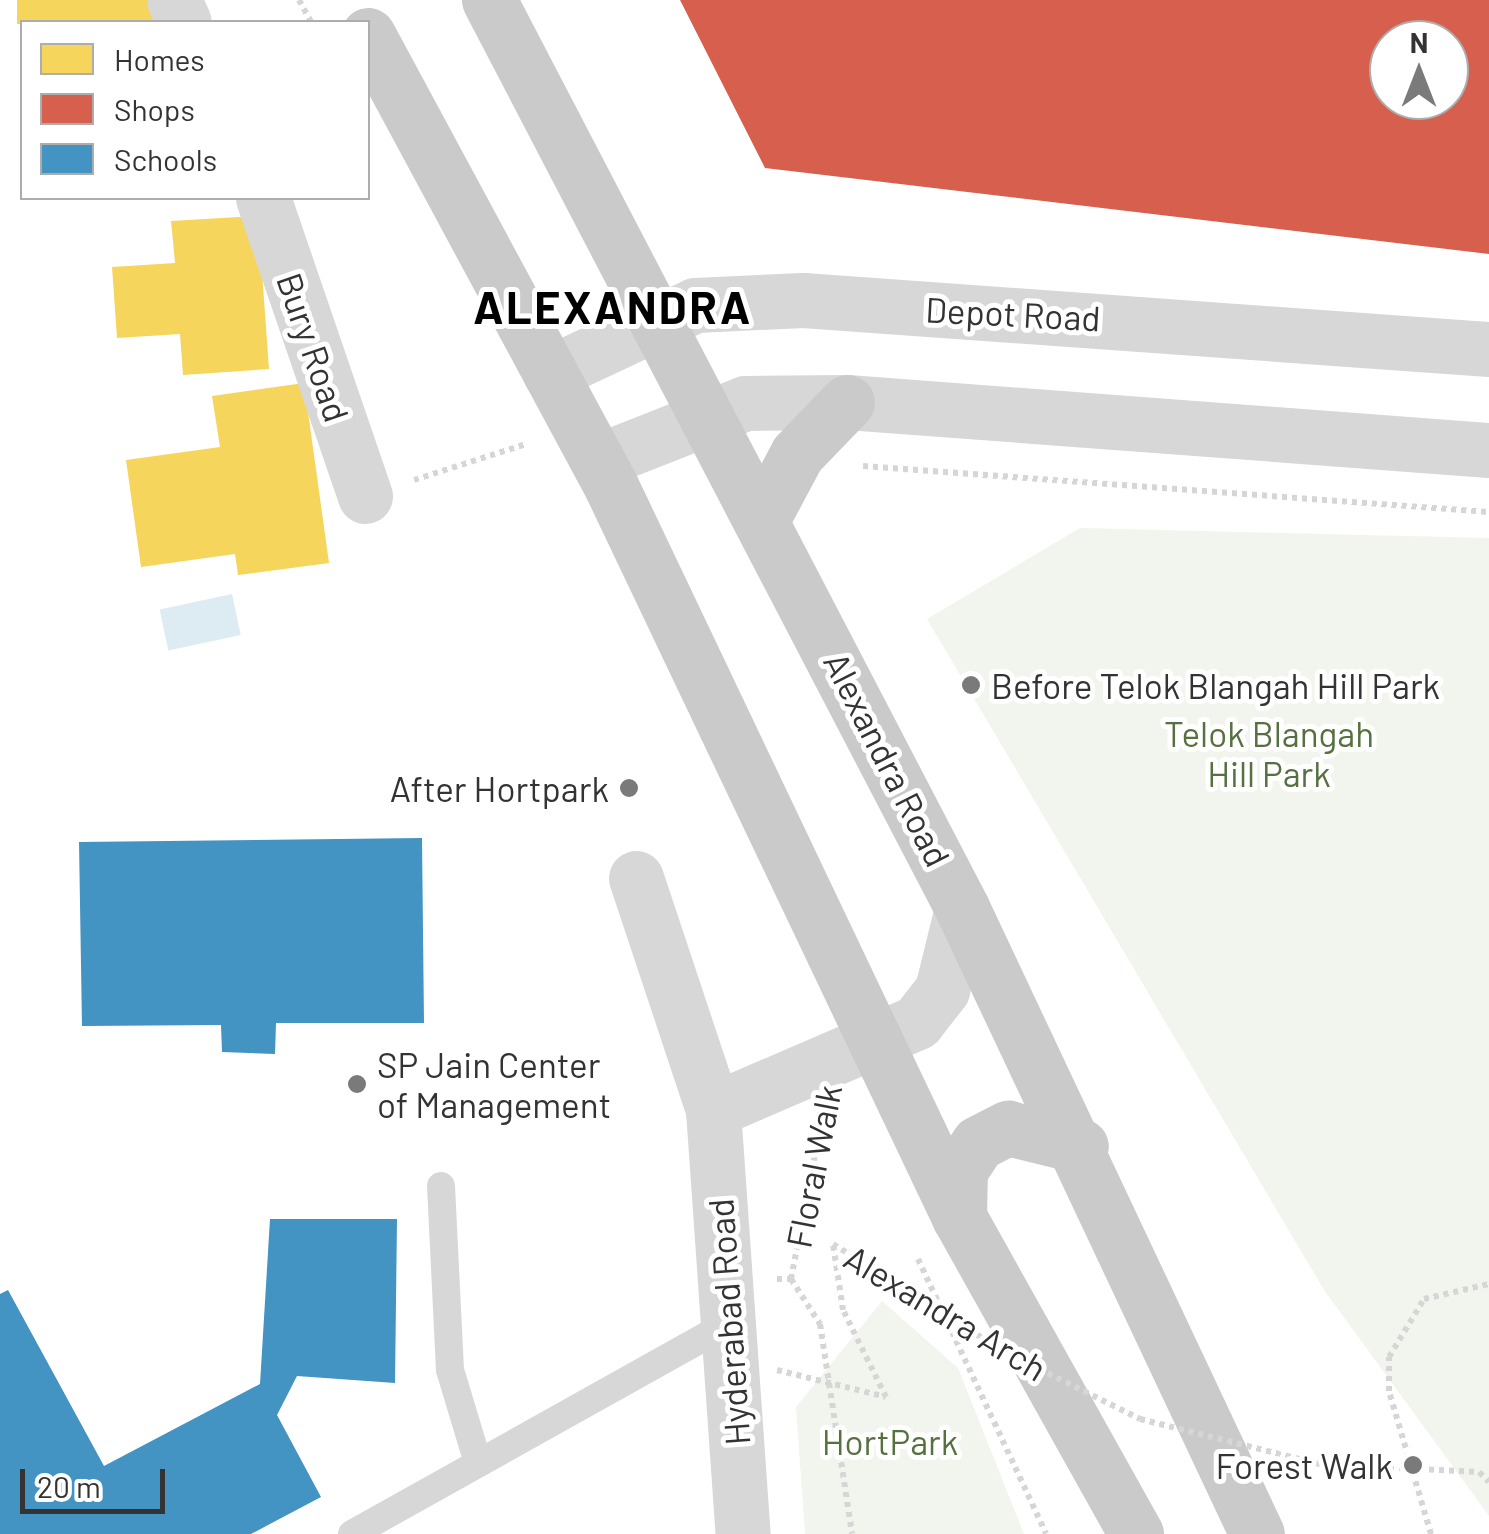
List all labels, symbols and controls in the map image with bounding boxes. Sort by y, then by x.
legend [20,20,370,200]
north arrow [1369,20,1469,120]
text: N [1410,25,1428,59]
text: Homes [114,41,205,77]
text: Shops [114,91,195,127]
text: Schools [114,141,217,177]
street label: Bury Road [269,267,359,427]
district label: ALEXANDRA [473,280,753,334]
street label: Depot Road [924,287,1102,339]
street label: Alexandra Road [816,645,960,873]
place label: Before Telok Blangah Hill Park [991,664,1440,706]
marker: Before Telok Blangah Hill Park [960,674,982,696]
park label: Telok Blangah Hill Park [1164,712,1374,794]
place label: After Hortpark [390,767,609,809]
marker: After Hortpark [618,777,640,799]
place label: SP Jain Center of Management [377,1043,611,1125]
marker: SP Jain Center of Management [346,1073,368,1095]
street label: Floral Walk [777,1081,849,1251]
street label: Hyderabad Road [698,1197,758,1447]
street label: Alexandra Arch [837,1235,1055,1389]
park label: HortPark [822,1420,958,1462]
place label: Forest Walk [1215,1444,1393,1486]
scale bar [25,1449,170,1511]
marker: Forest Walk [1402,1454,1424,1476]
text: 20 m [37,1468,101,1504]

